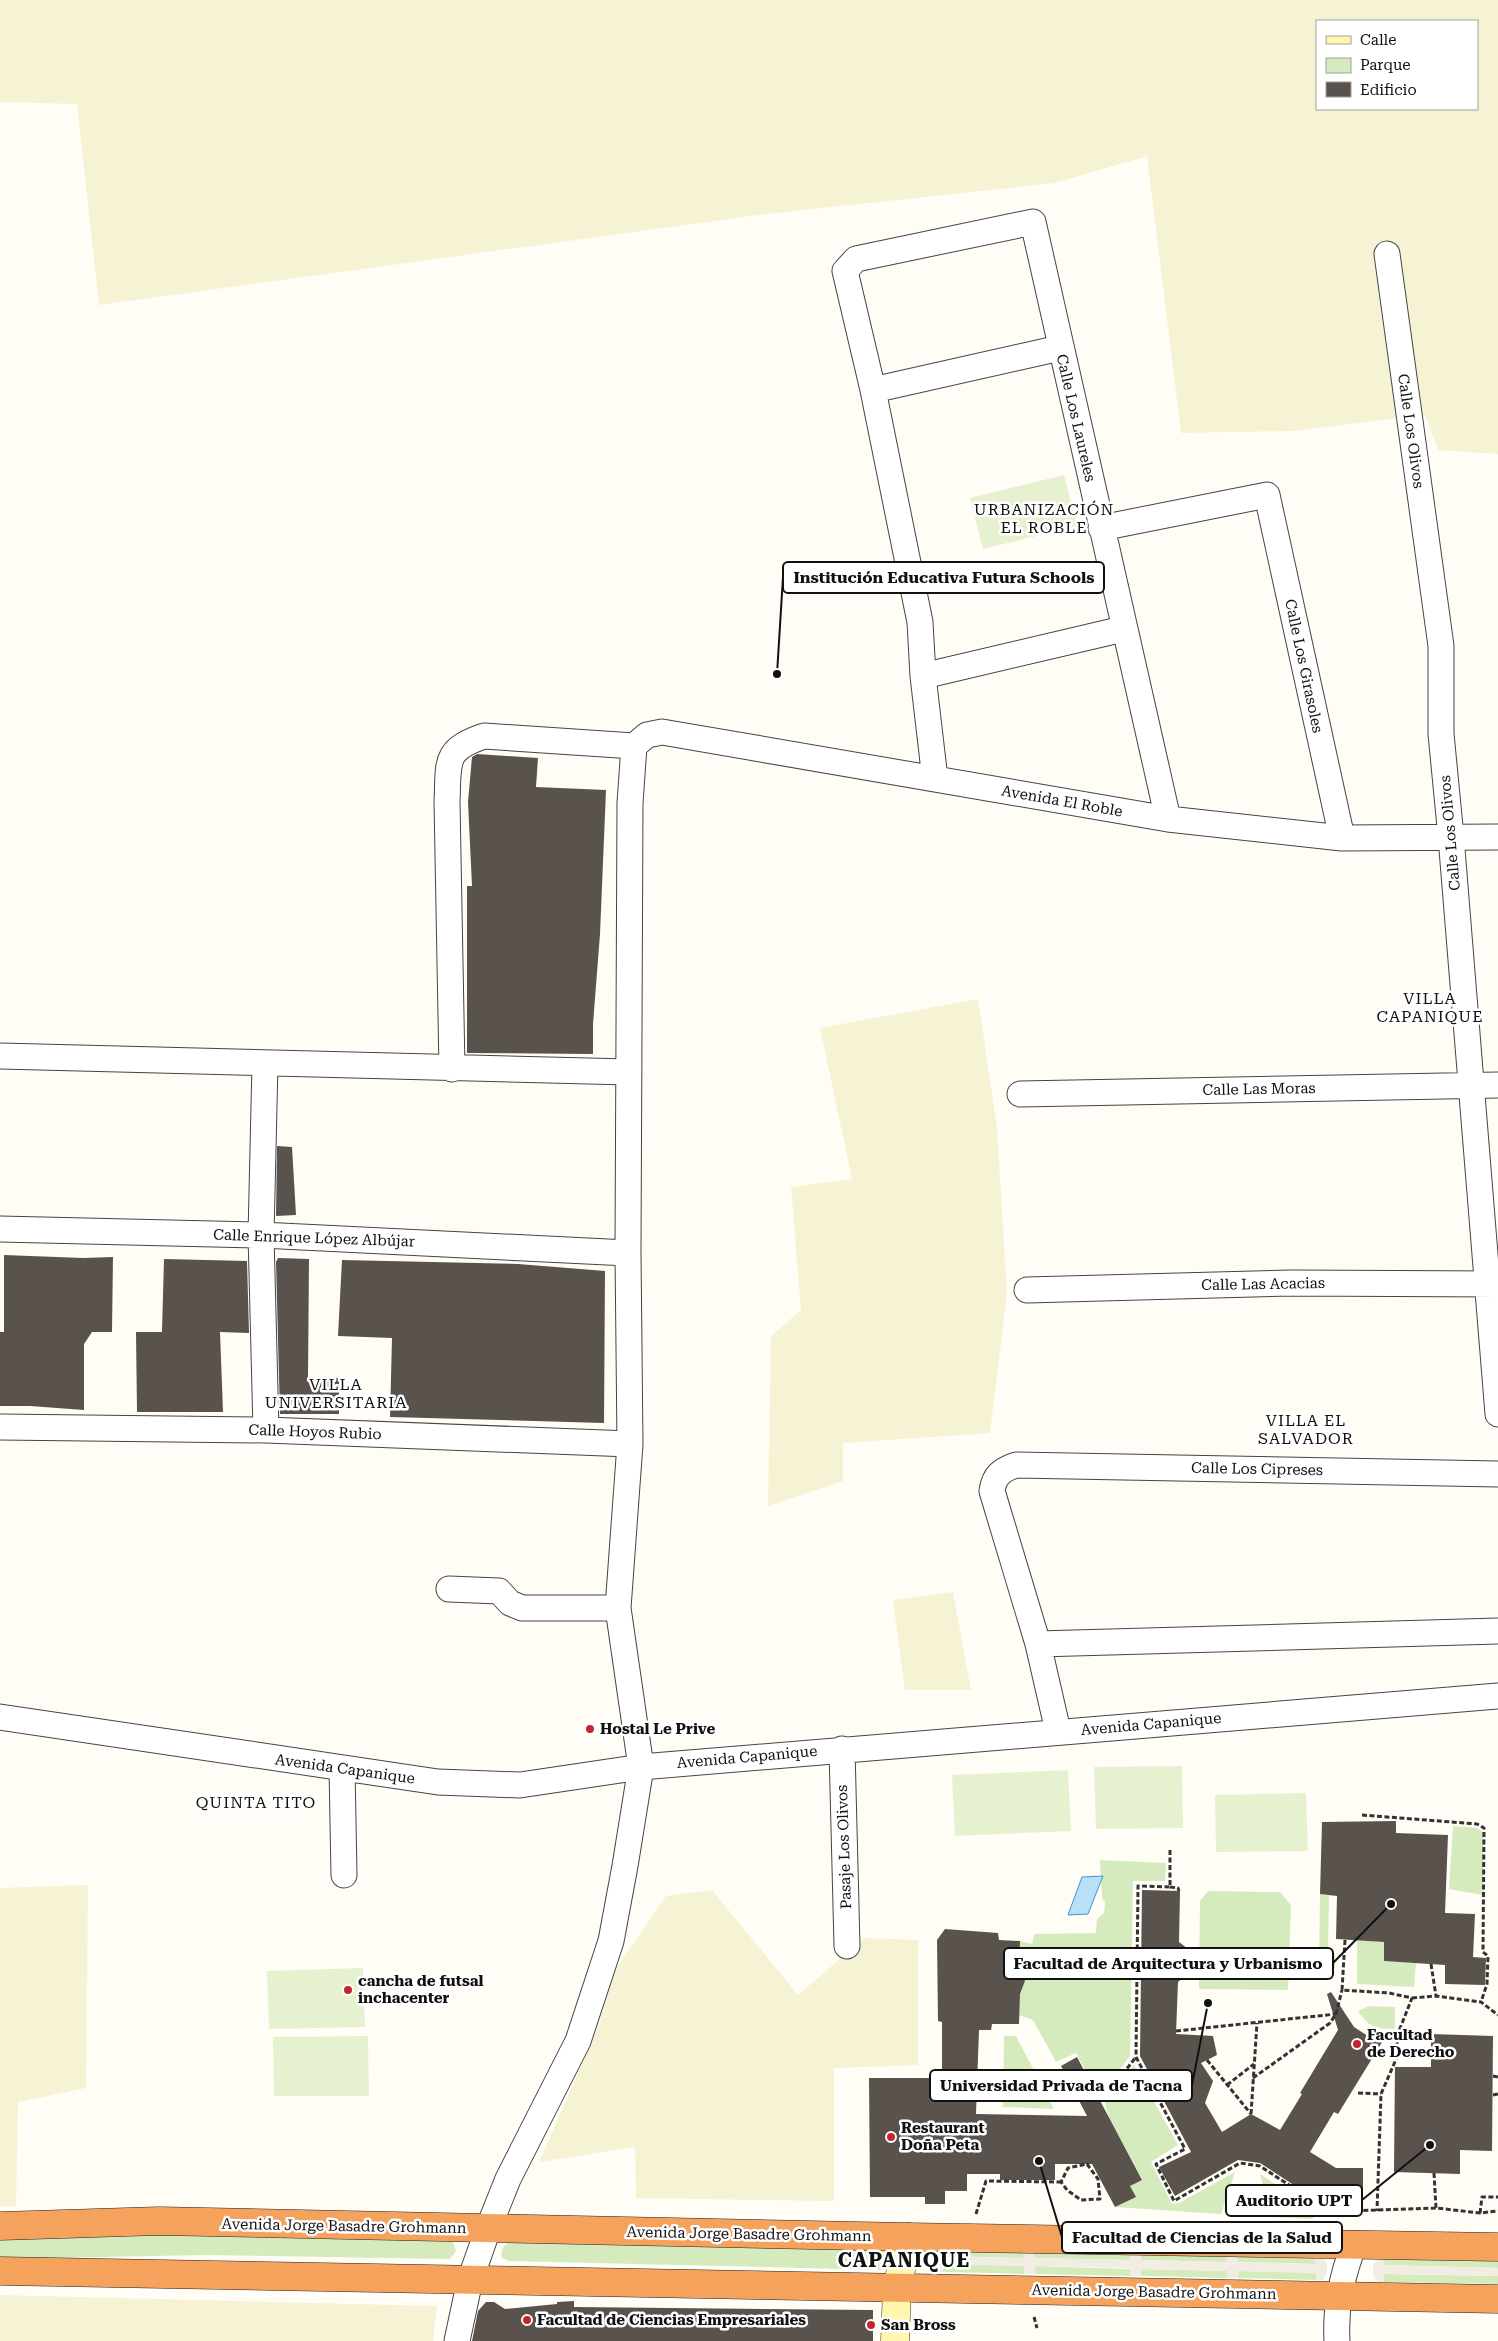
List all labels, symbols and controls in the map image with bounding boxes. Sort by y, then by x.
legend [1316,20,1478,110]
text: Calle [1360,31,1396,49]
text: Parque [1360,56,1411,74]
text: Edificio [1360,81,1417,99]
street label: Calle Los Laureles [1053,352,1099,484]
street label: Calle Los Olivos [1394,372,1428,490]
district label: URBANIZACIÓN EL ROBLE [974,500,1114,537]
callout: Institución Educativa Futura Schools [783,562,1104,593]
text: Institución Educativa Futura Schools [793,568,1095,587]
street label: Calle Los Girasoles [1281,597,1327,735]
street label: Calle Los Olivos [1436,775,1464,891]
street label: Avenida El Roble [1000,781,1124,821]
district label: VILLA CAPANIQUE [1376,989,1484,1026]
street label: Calle Las Moras [1202,1079,1316,1099]
street label: Calle Enrique López Albújar [213,1225,415,1251]
street label: Calle Las Acacias [1201,1274,1325,1294]
district label: VILLA UNIVERSITARIA [265,1375,407,1412]
district label: VILLA EL SALVADOR [1258,1411,1354,1448]
street label: Calle Hoyos Rubio [248,1421,382,1443]
street label: Calle Los Cipreses [1191,1459,1323,1479]
street label: Avenida Capanique [1080,1709,1222,1739]
place label: Hostal Le Prive [600,1720,715,1738]
marker: Hostal Le Prive [584,1723,596,1735]
street label: Avenida Capanique [676,1742,818,1772]
street label: Avenida Capanique [274,1750,416,1788]
street label: Pasaje Los Olivos [833,1784,855,1910]
district label: QUINTA TITO [196,1793,316,1812]
callout: Facultad de Arquitectura y Urbanismo [1004,1948,1333,1979]
text: Facultad de Arquitectura y Urbanismo [1013,1954,1323,1973]
place label: cancha de futsal inchacenter [358,1972,483,2007]
marker: cancha de futsal inchacenter [342,1984,354,1996]
place label: Facultad de Derecho [1367,2026,1455,2061]
marker: Facultad de Derecho [1351,2038,1363,2050]
callout: Universidad Privada de Tacna [930,2070,1192,2101]
text: Universidad Privada de Tacna [940,2076,1183,2095]
place label: Restaurant Doña Peta [901,2119,985,2154]
marker: Restaurant Doña Peta [885,2131,897,2143]
callout: Auditorio UPT [1226,2185,1362,2216]
text: Auditorio UPT [1236,2191,1353,2210]
street label: Avenida Jorge Basadre Grohmann [221,2215,467,2237]
callout: Facultad de Ciencias de la Salud [1062,2222,1342,2253]
street label: Avenida Jorge Basadre Grohmann [626,2223,872,2245]
text: Facultad de Ciencias de la Salud [1072,2228,1332,2247]
district label: CAPANIQUE [838,2248,970,2272]
street label: Avenida Jorge Basadre Grohmann [1031,2281,1277,2303]
place label: Facultad de Ciencias Empresariales [537,2311,806,2329]
marker: Facultad de Ciencias Empresariales [521,2314,533,2326]
place label: San Bross [881,2316,956,2334]
marker: San Bross [865,2319,877,2331]

